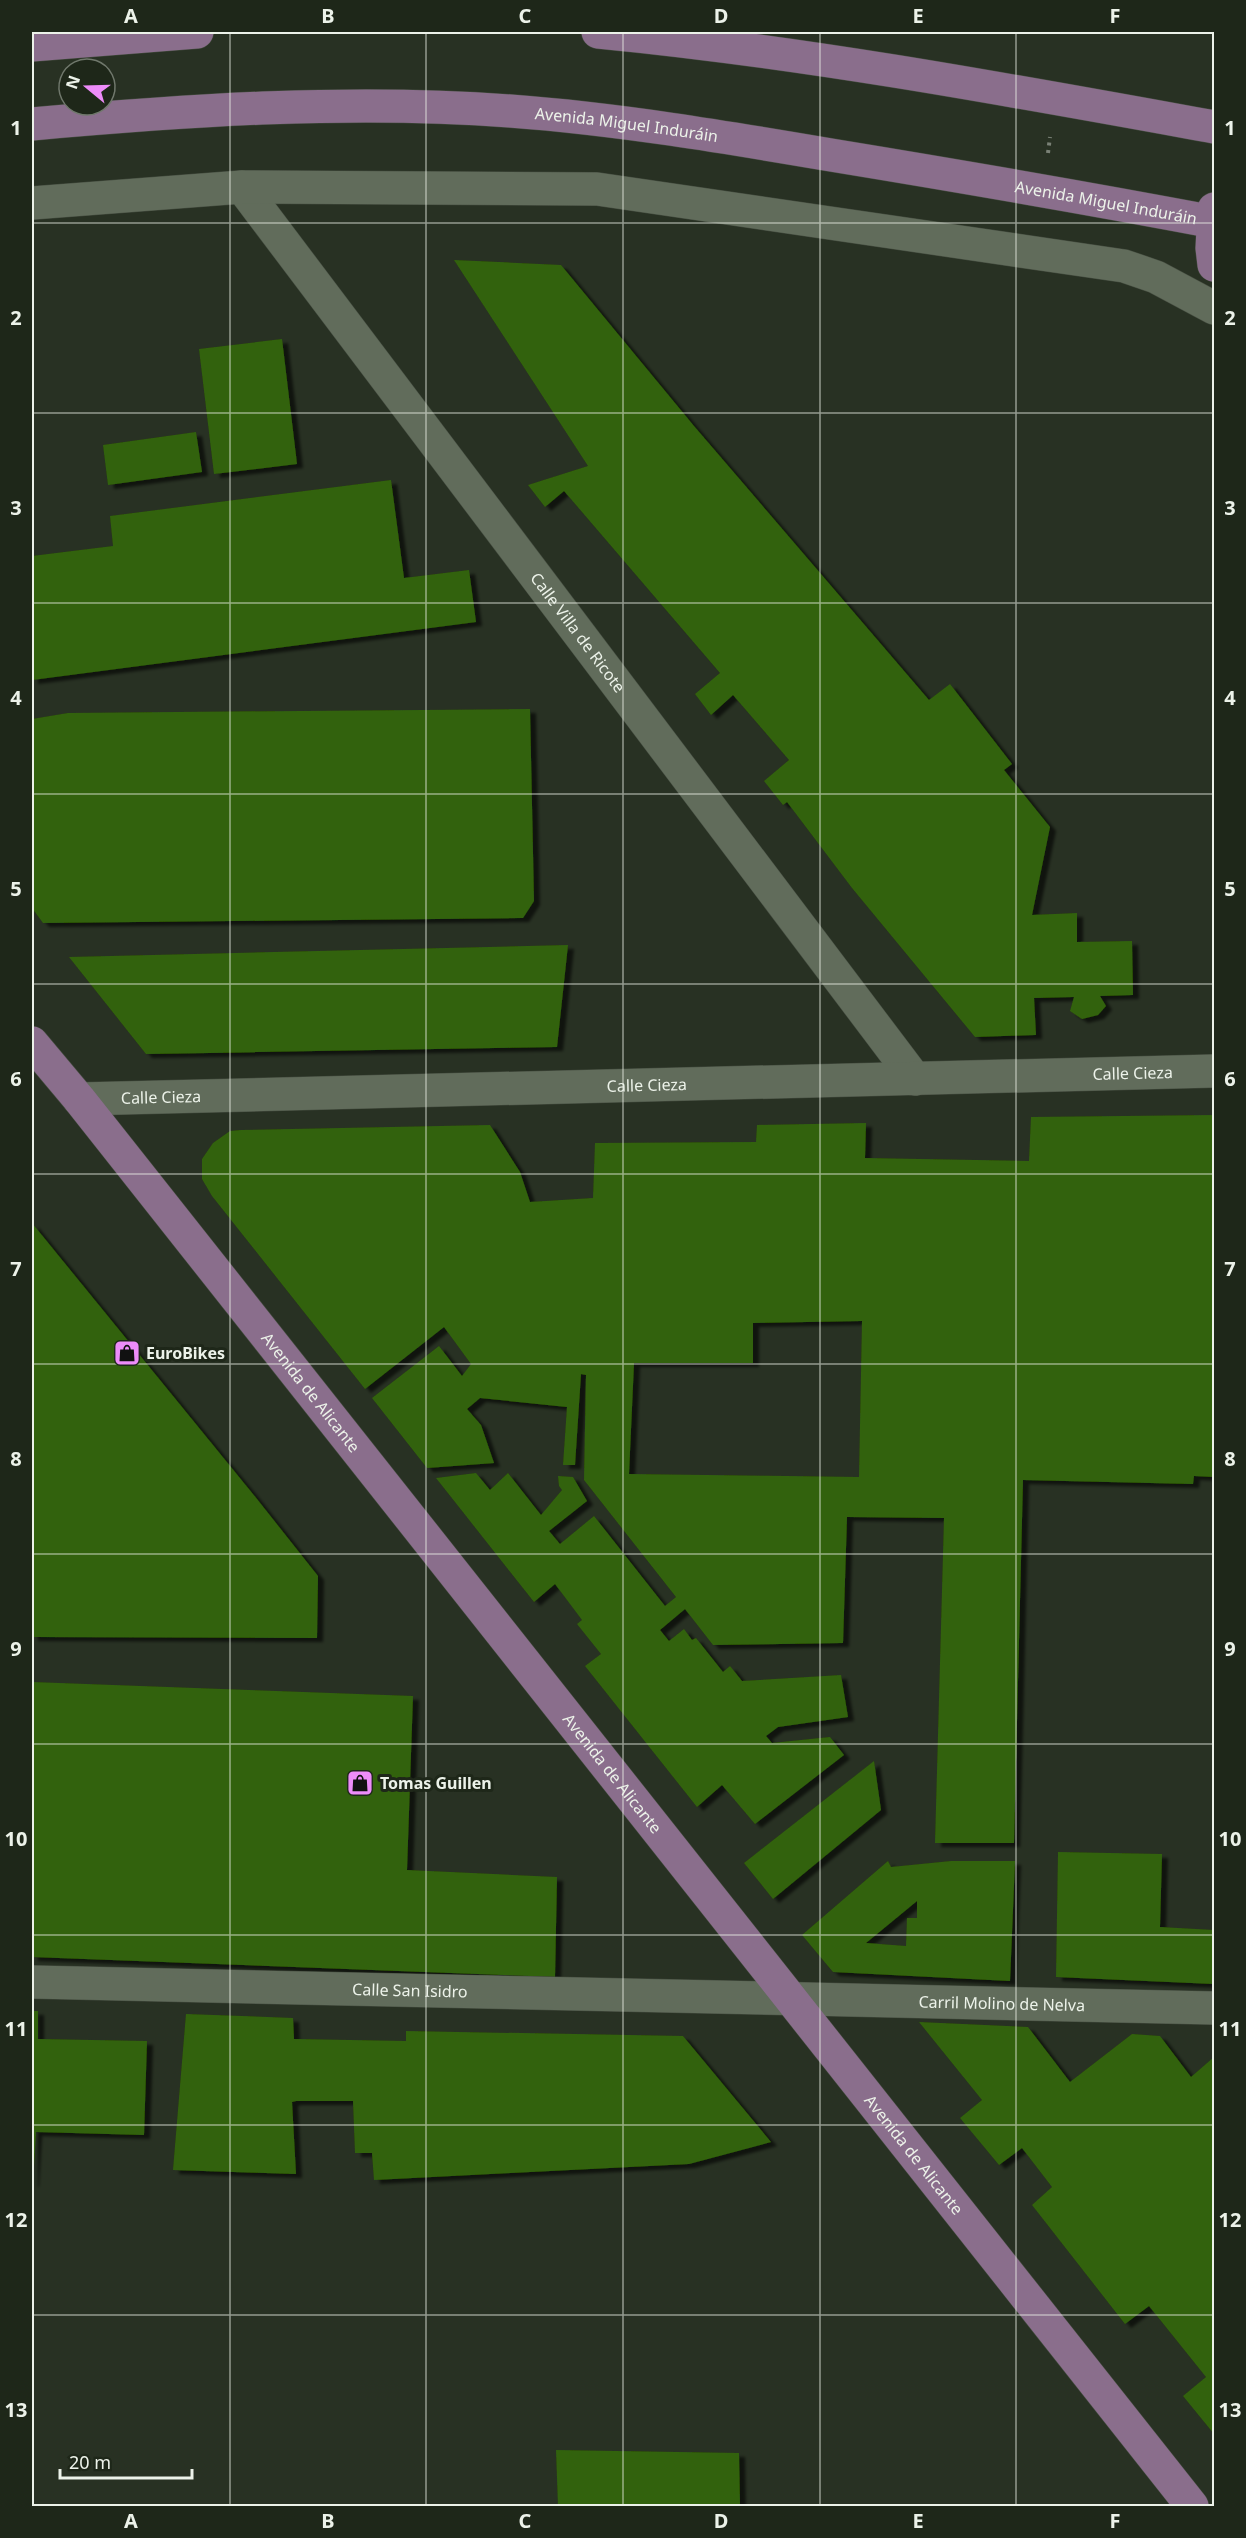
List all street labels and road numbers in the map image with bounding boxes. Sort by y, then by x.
street label: Avenida Miguel Induráin [534,102,720,147]
street label: Avenida Miguel Induráin [1013,175,1199,230]
street label: Calle Villa de Ricote [526,568,631,697]
street label: Calle Cieza [1092,1061,1173,1085]
street label: Calle Cieza [606,1073,687,1097]
street label: Calle Cieza [121,1085,201,1109]
street label: Avenida de Alicante [257,1328,365,1457]
street label: Avenida de Alicante [558,1709,667,1838]
street label: Calle San Isidro [352,1978,468,2003]
street label: Carril Molino de Nelva [918,1991,1085,2016]
street label: Avenida de Alicante [860,2090,968,2219]

